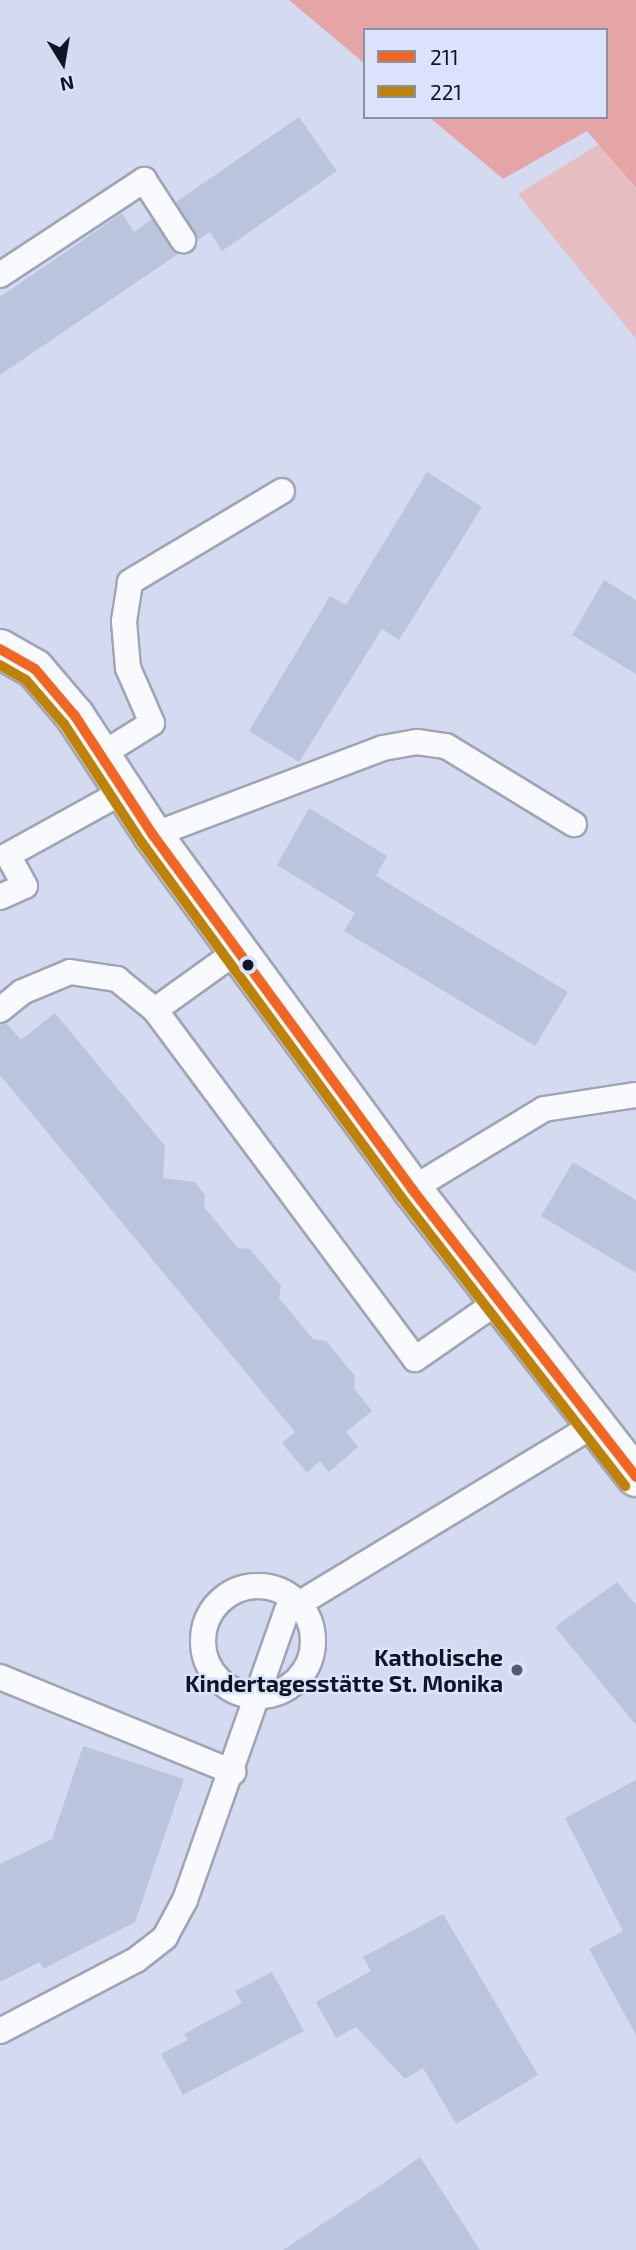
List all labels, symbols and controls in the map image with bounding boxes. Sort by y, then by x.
north arrow [28,28,98,98]
legend [363,28,608,119]
text: 211 [430,44,459,69]
text: N [58,72,76,97]
text: 221 [430,79,462,104]
unlabelled marker [241,958,255,972]
place label: Katholische Kindertagesstätte St. Monika [185,1643,503,1697]
marker: Katholische Kindertagesstätte St. Monika [509,1662,525,1678]

